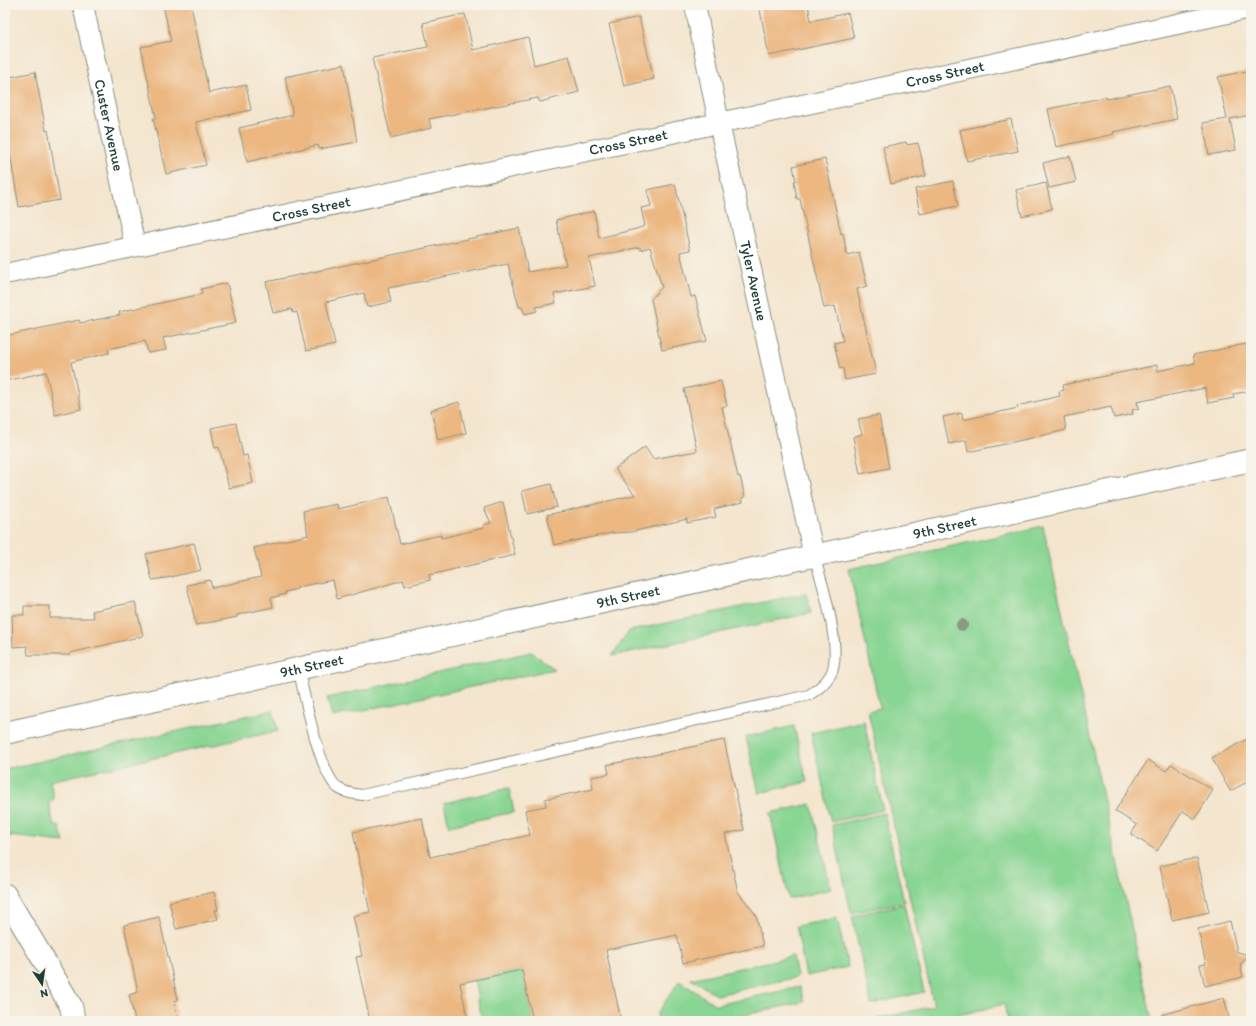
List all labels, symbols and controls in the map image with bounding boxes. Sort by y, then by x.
street label: Cross Street [904,57,986,91]
street label: Custer Avenue [90,78,128,173]
street label: Cross Street [587,125,669,159]
street label: Cross Street [270,192,352,226]
street label: Tyler Avenue [736,239,771,323]
street label: 9th Street [911,511,979,543]
street label: 9th Street [595,581,662,612]
street label: 9th Street [278,650,346,681]
north arrow [22,964,62,1004]
text: N [39,986,49,1000]

